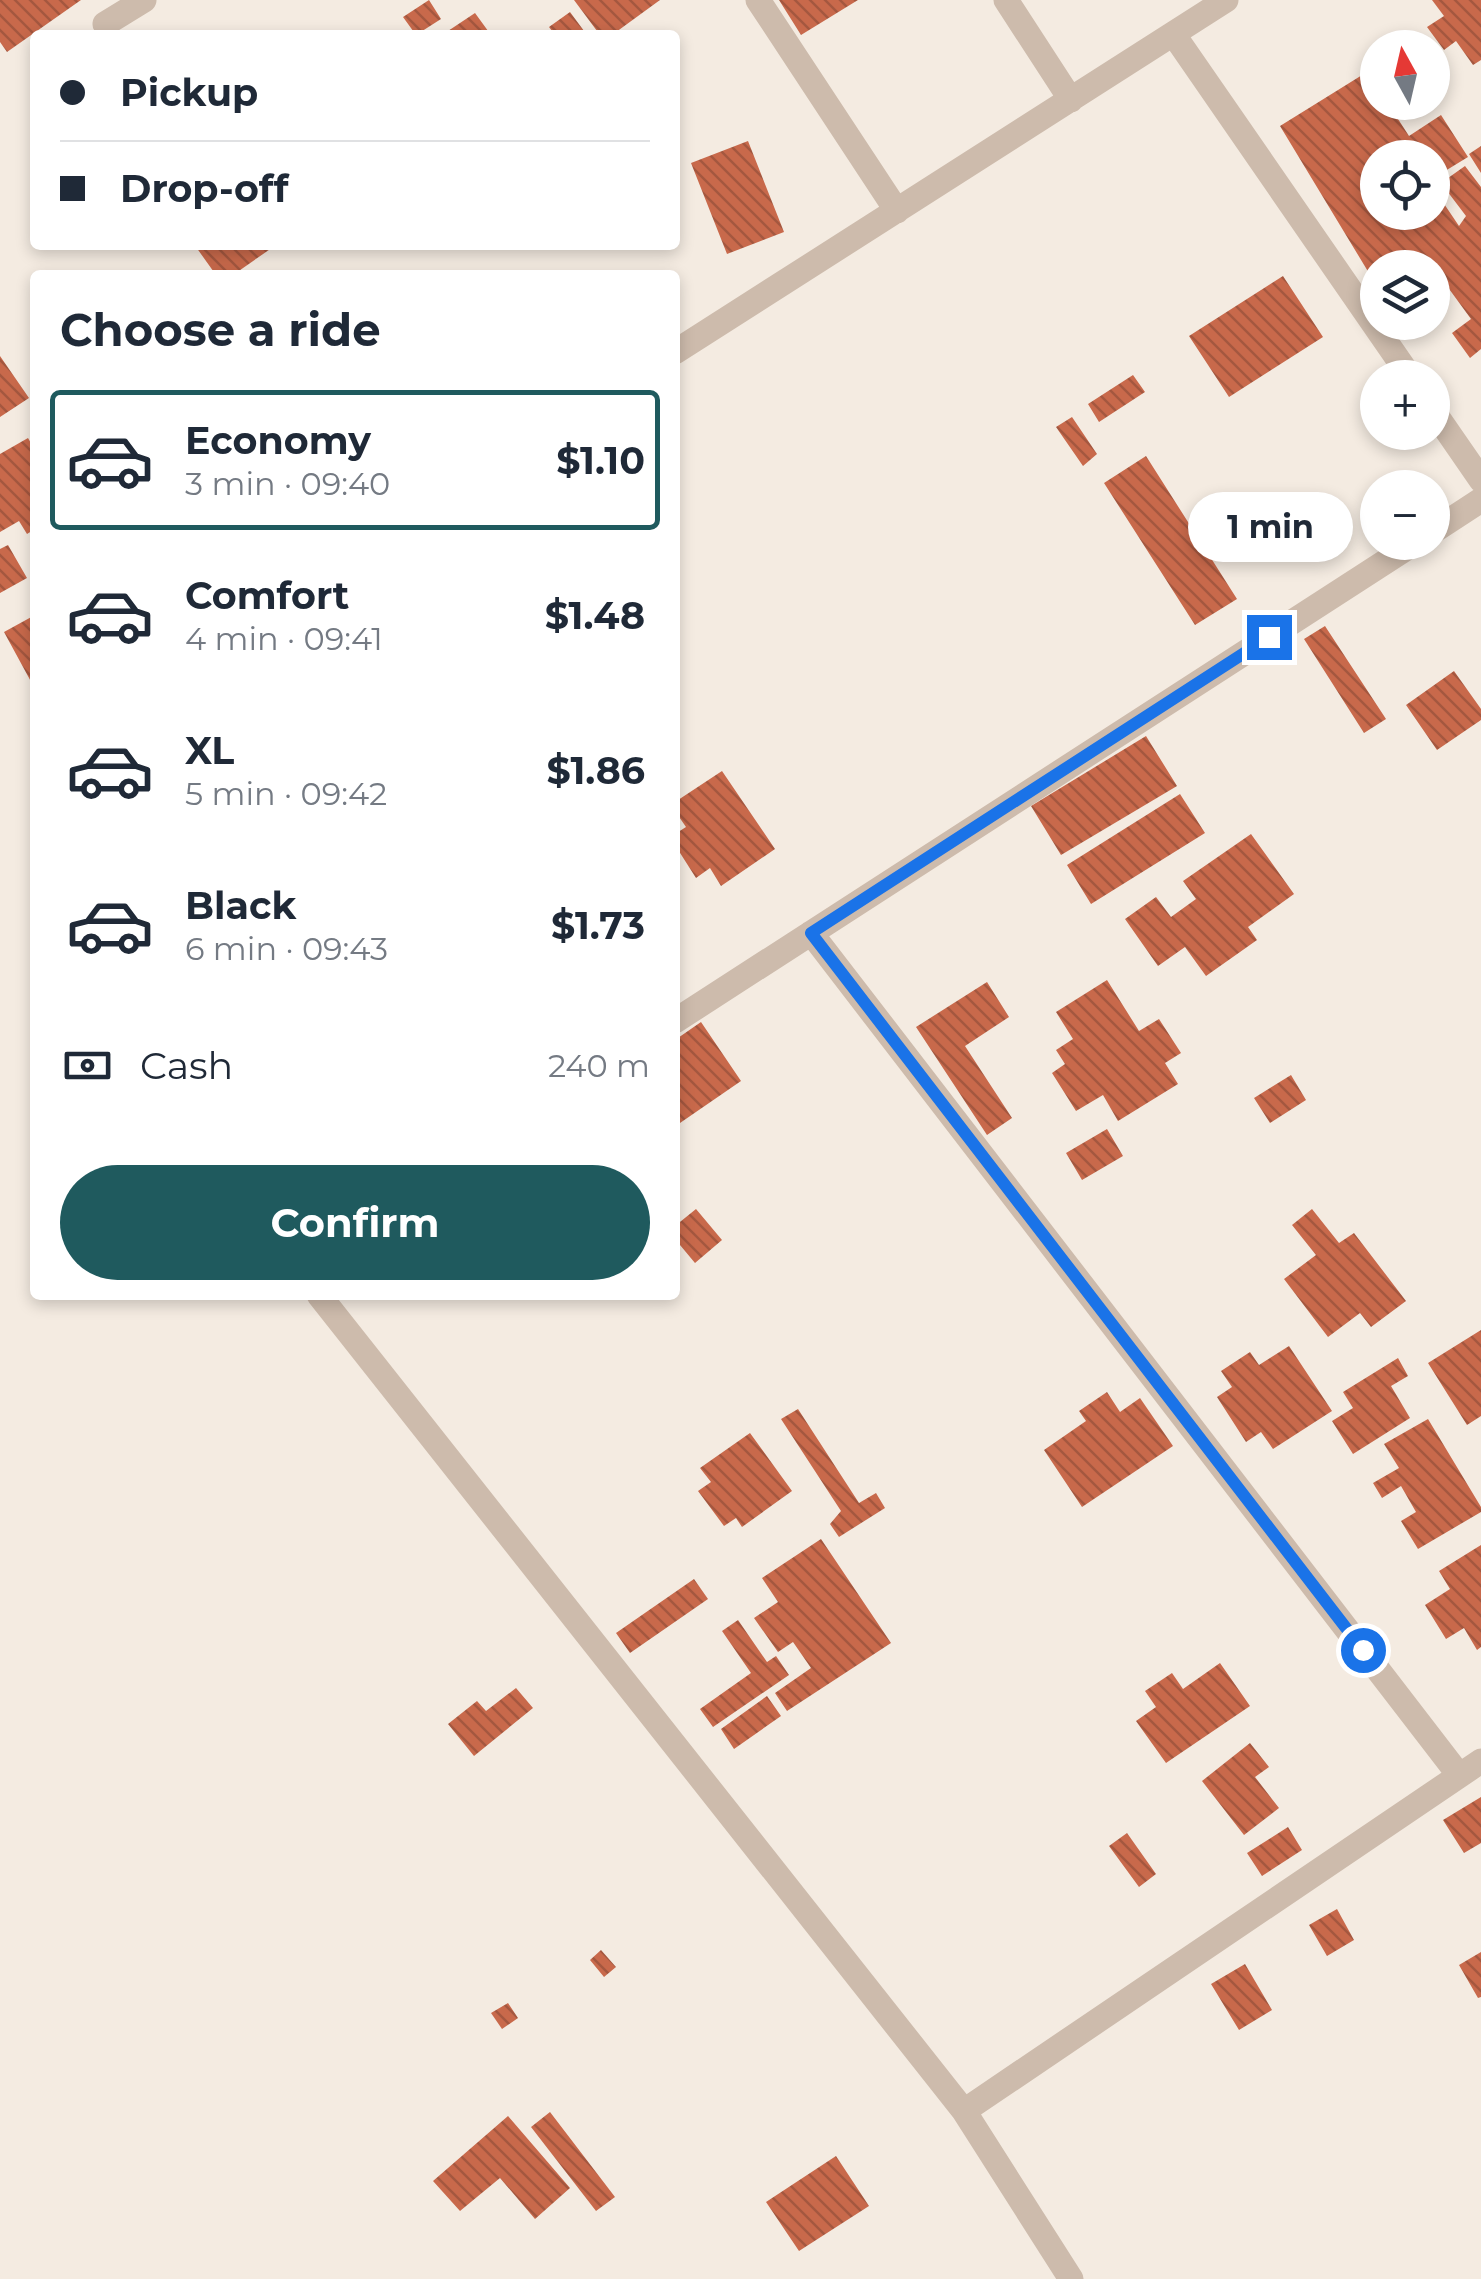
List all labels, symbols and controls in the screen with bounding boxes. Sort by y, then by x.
north arrow [1360,30,1450,120]
map controls [1360,30,1450,560]
text: Pickup [120,69,258,116]
button: locate [1360,140,1450,230]
text: Drop-off [120,165,289,212]
button: layers [1360,250,1450,340]
text: Choose a ride [60,302,381,357]
button: + [1360,360,1450,450]
icon: car [65,415,155,505]
text: Economy [185,417,371,464]
text: $1.10 [556,437,645,484]
text: 3 min · 09:40 [185,464,390,503]
button: − [1360,470,1450,560]
callout: 1 min [1186,492,1352,562]
text: 1 min [1227,507,1314,546]
icon: car [65,570,155,660]
text: Comfort [185,572,349,619]
text: $1.48 [545,592,645,639]
route end [1247,615,1292,660]
text: 4 min · 09:41 [185,619,383,658]
icon: car [65,725,155,815]
text: XL [185,727,234,774]
text: $1.86 [547,747,645,794]
text: 5 min · 09:42 [185,774,387,813]
icon: car [65,880,155,970]
text: Black [185,882,296,929]
text: $1.73 [551,902,645,949]
text: 6 min · 09:43 [185,929,388,968]
icon: cash [60,1038,115,1093]
text: Cash [140,1042,233,1089]
text: 240 m [548,1046,650,1085]
button: Confirm [60,1165,650,1280]
route start [1341,1628,1386,1673]

